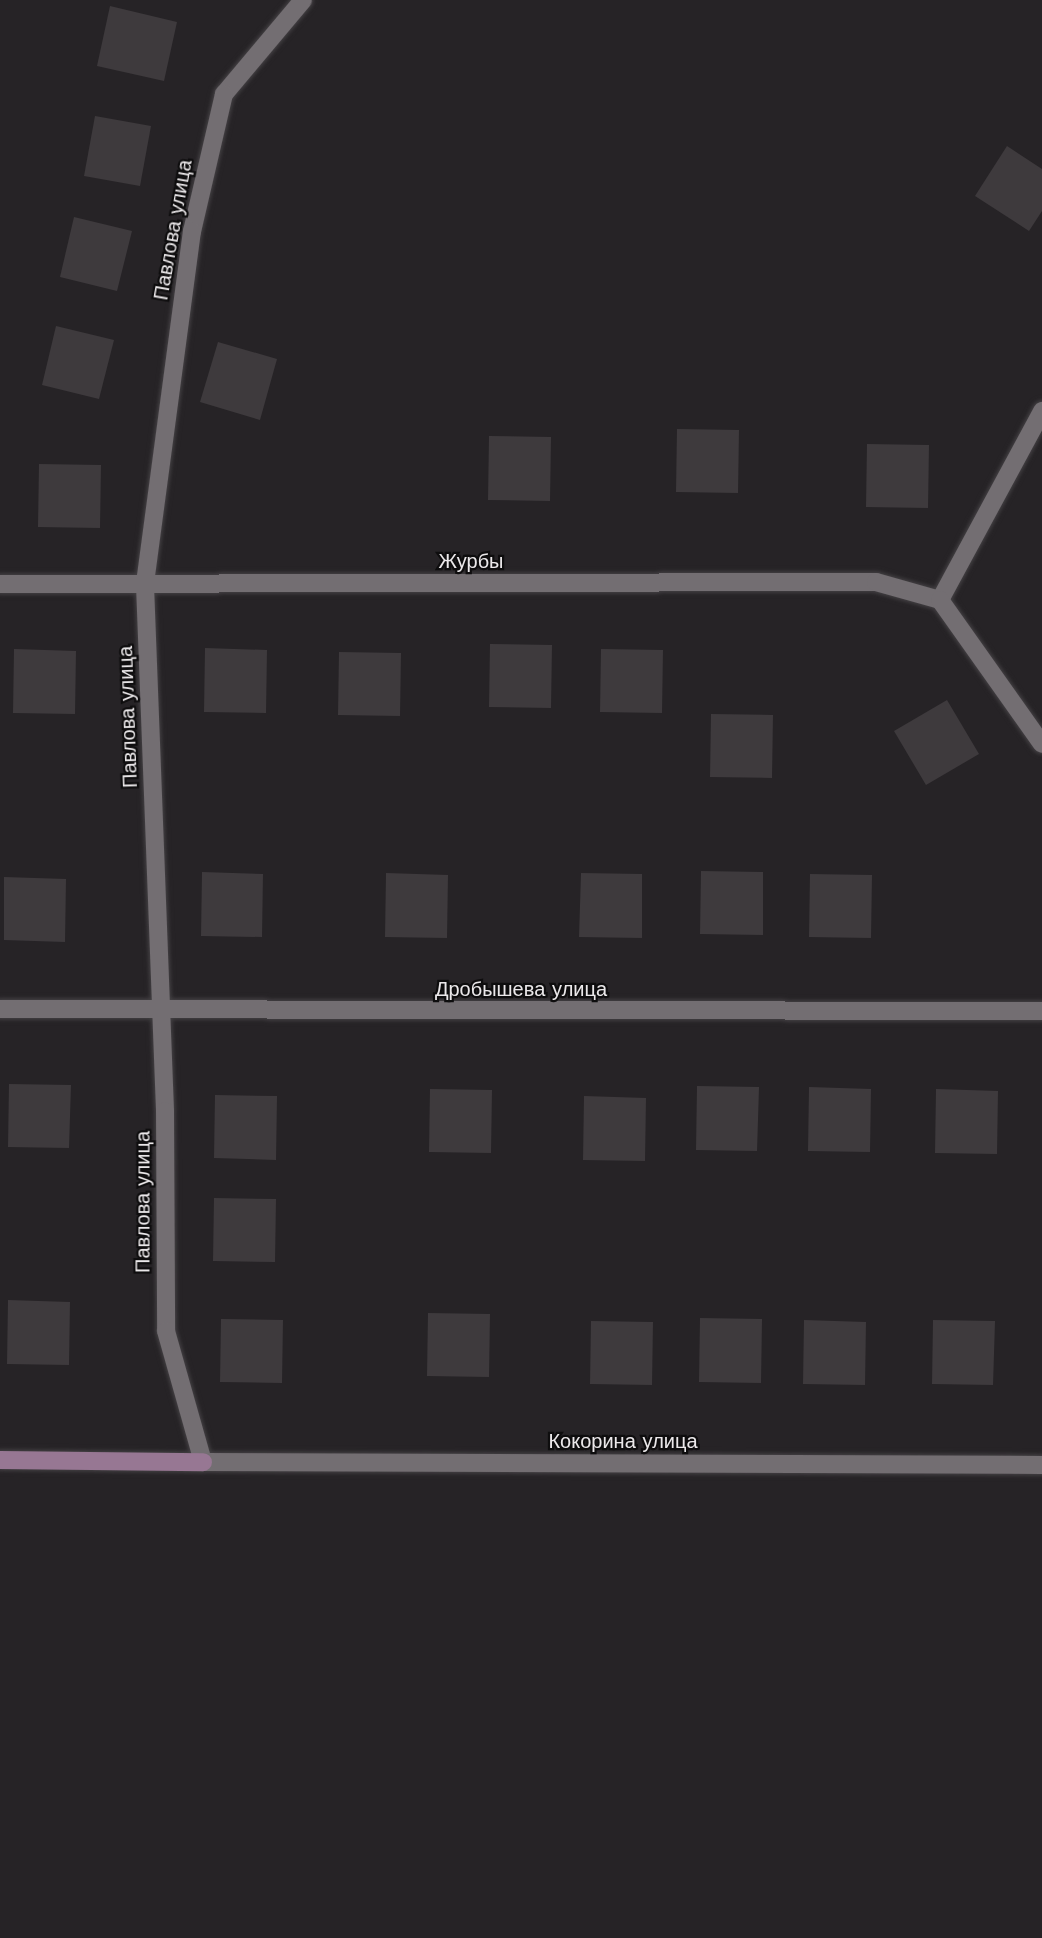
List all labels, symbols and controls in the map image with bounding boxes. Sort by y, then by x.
street label: Павлова улица [149,158,197,302]
street label: Журбы [439,549,503,573]
street label: Павлова улица [114,646,142,788]
street label: Дробышева улица [435,977,607,1001]
street label: Павлова улица [131,1131,155,1273]
street label: Кокорина улица [548,1429,698,1453]

